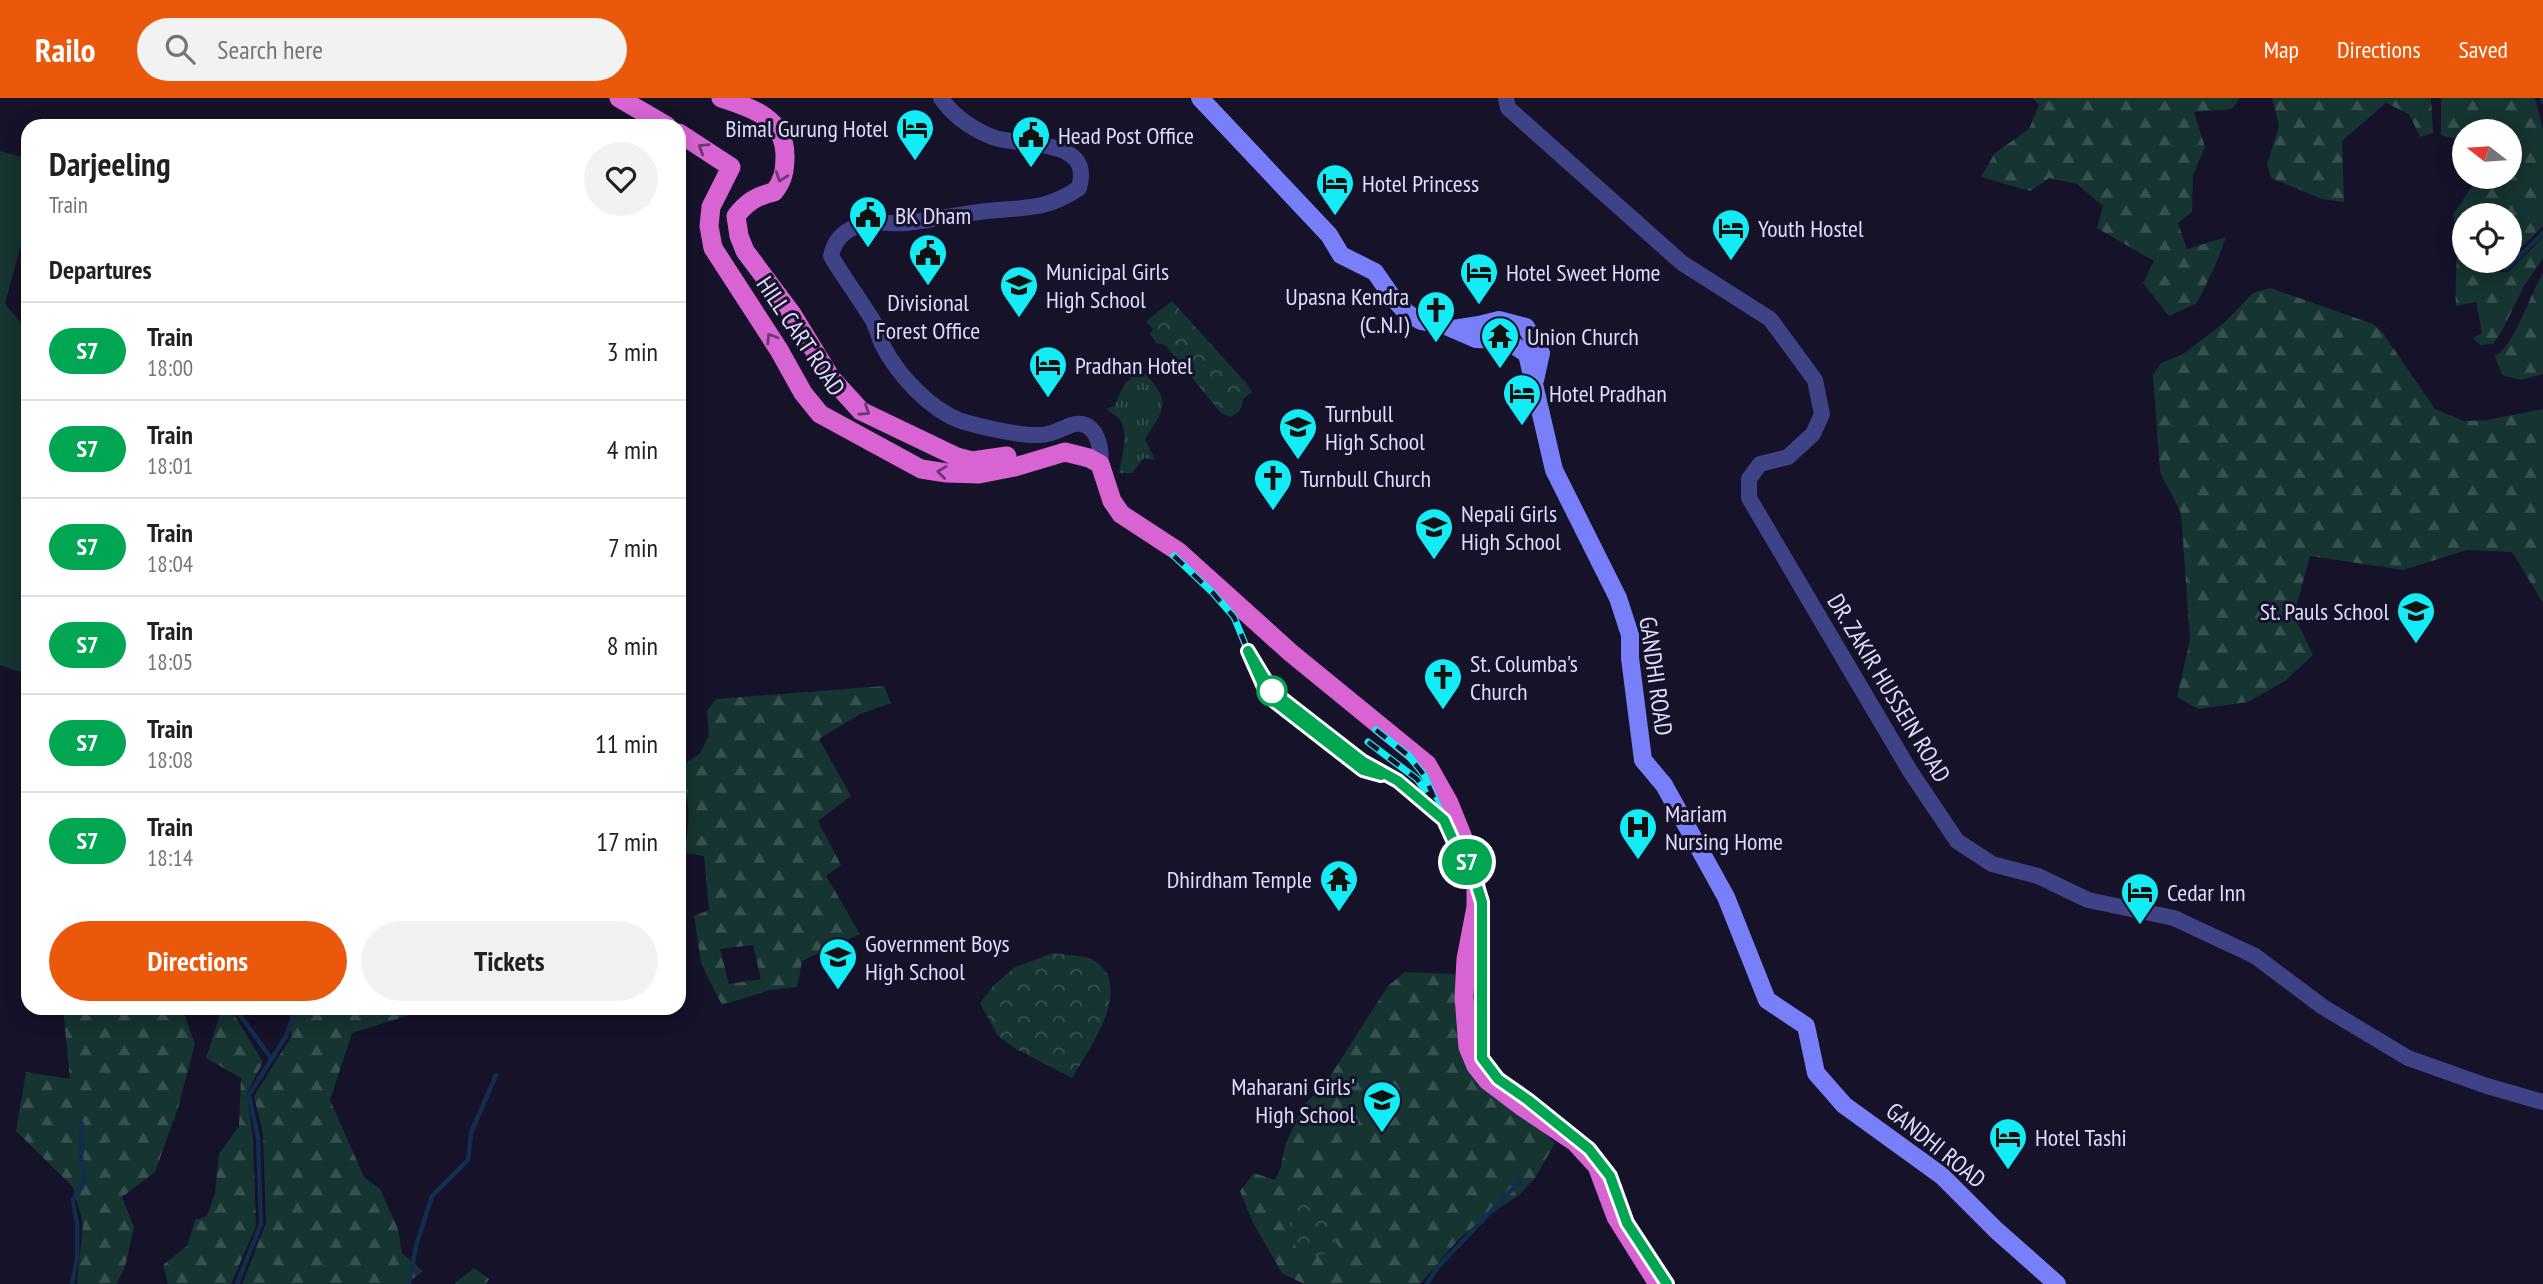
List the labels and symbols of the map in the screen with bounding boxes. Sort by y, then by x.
hotel icon: Bimal Gurung Hotel [894,107,936,162]
place label: Bimal Gurung Hotel [725,113,888,144]
public building icon: Head Post Office [1010,114,1052,169]
north arrow [2452,119,2522,189]
place label: Head Post Office [1058,120,1194,151]
one-way arrow [698,143,711,156]
hotel icon: Hotel Princess [1314,162,1356,217]
place label: Hotel Princess [1362,168,1479,199]
one-way arrow [775,170,789,183]
public building icon: BK Dham [847,194,889,249]
place label: BK Dham [895,200,971,231]
hotel icon: Youth Hostel [1710,207,1752,262]
place label: Youth Hostel [1758,213,1864,244]
public building icon: Divisional Forest Office [907,232,949,287]
hotel icon: Hotel Sweet Home [1458,251,1500,306]
place label: Municipal Girls High School [1046,256,1169,315]
place label: Hotel Sweet Home [1506,257,1661,288]
school or university icon: Municipal Girls High School [998,264,1040,319]
street label: HILL CART ROAD [750,270,852,402]
place label: Upasna Kendra (C.N.I) [1285,281,1409,340]
place label: Divisional Forest Office [876,287,980,346]
church icon: Upasna Kendra (C.N.I) [1415,289,1457,344]
temple icon: Union Church [1479,315,1521,370]
place label: Union Church [1527,321,1639,352]
one-way arrow [766,332,779,345]
hotel icon: Pradhan Hotel [1027,344,1069,399]
place label: Pradhan Hotel [1075,350,1193,381]
hotel icon: Hotel Pradhan [1501,372,1543,427]
place label: Hotel Pradhan [1549,378,1667,409]
place label: Turnbull High School [1325,398,1425,457]
one-way arrow [857,403,870,415]
school or university icon: Turnbull High School [1277,406,1319,461]
church icon: Turnbull Church [1252,457,1294,512]
place label: Turnbull Church [1300,463,1431,494]
one-way arrow [936,464,948,479]
place label: Nepali Girls High School [1461,498,1561,557]
school or university icon: Nepali Girls High School [1413,506,1455,561]
street label: DR. ZAKIR HUSSEIN ROAD [1821,588,1957,788]
school or university icon: St. Pauls School [2395,590,2437,645]
place label: St. Pauls School [2260,596,2389,627]
street label: GANDHI ROAD [1632,615,1680,737]
place label: St. Columba's Church [1470,648,1578,707]
church icon: St. Columba's Church [1422,656,1464,711]
unlabelled marker [1257,676,1287,706]
place label: Mariam Nursing Home [1665,798,1783,857]
hospital icon: Mariam Nursing Home [1617,806,1659,861]
line badge: S7 [1436,839,1498,885]
temple icon: Dhirdham Temple [1318,858,1360,913]
place label: Dhirdham Temple [1167,864,1312,895]
hotel icon: Cedar Inn [2119,871,2161,926]
place label: Cedar Inn [2167,877,2246,908]
place label: Government Boys High School [865,928,1010,987]
school or university icon: Government Boys High School [817,936,859,991]
place label: Maharani Girls' High School [1231,1071,1355,1130]
school or university icon: Maharani Girls' High School [1361,1079,1403,1134]
street label: GANDHI ROAD [1880,1095,1992,1195]
hotel icon: Hotel Tashi [1987,1116,2029,1171]
place label: Hotel Tashi [2035,1122,2127,1153]

